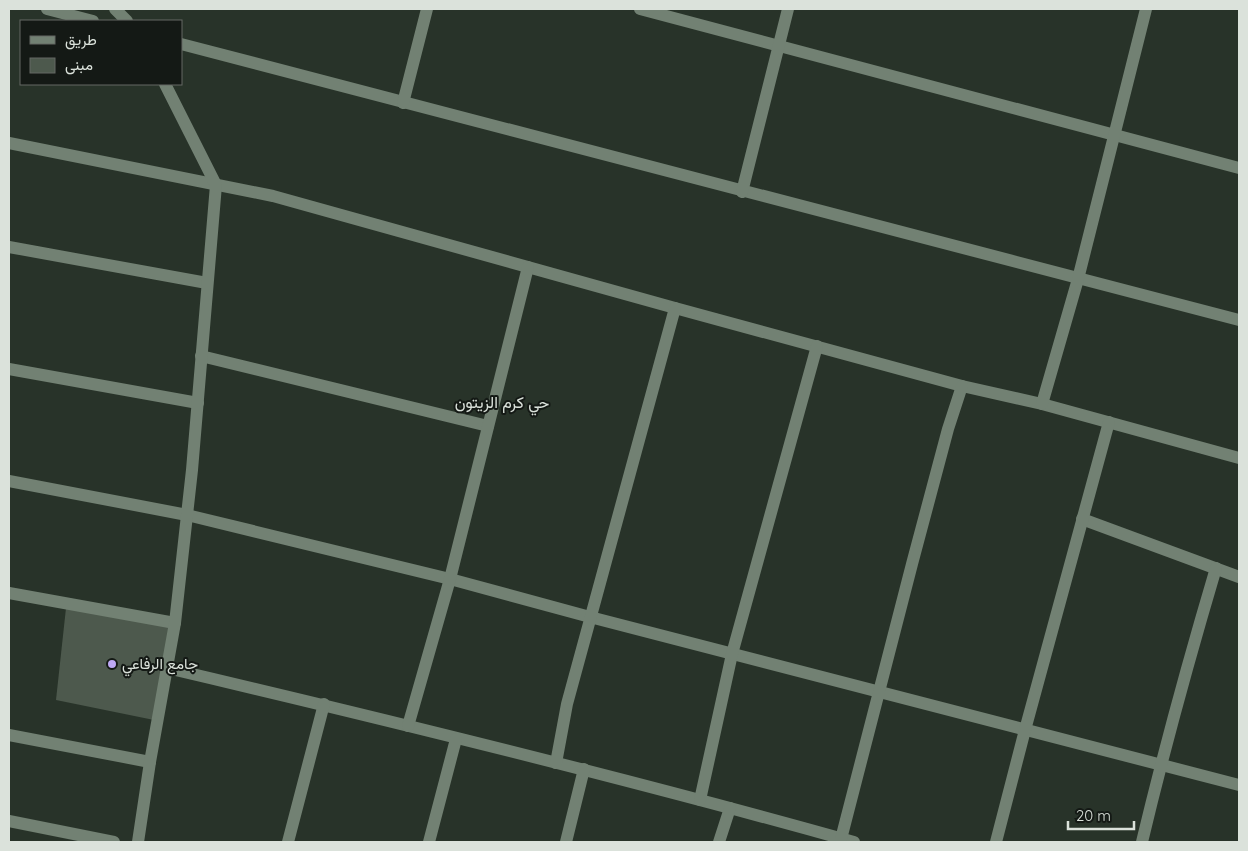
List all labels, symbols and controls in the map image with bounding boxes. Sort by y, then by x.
legend [20,20,182,85]
text: طريق [65,30,97,50]
text: مبنى [65,55,93,75]
district label: حي كرم الزيتون [455,392,550,416]
place label: جامع الرفاعي [122,654,198,677]
marker: جامع الرفاعي [106,658,118,670]
scale bar [1068,798,1134,830]
text: 20 m [1076,806,1111,825]

